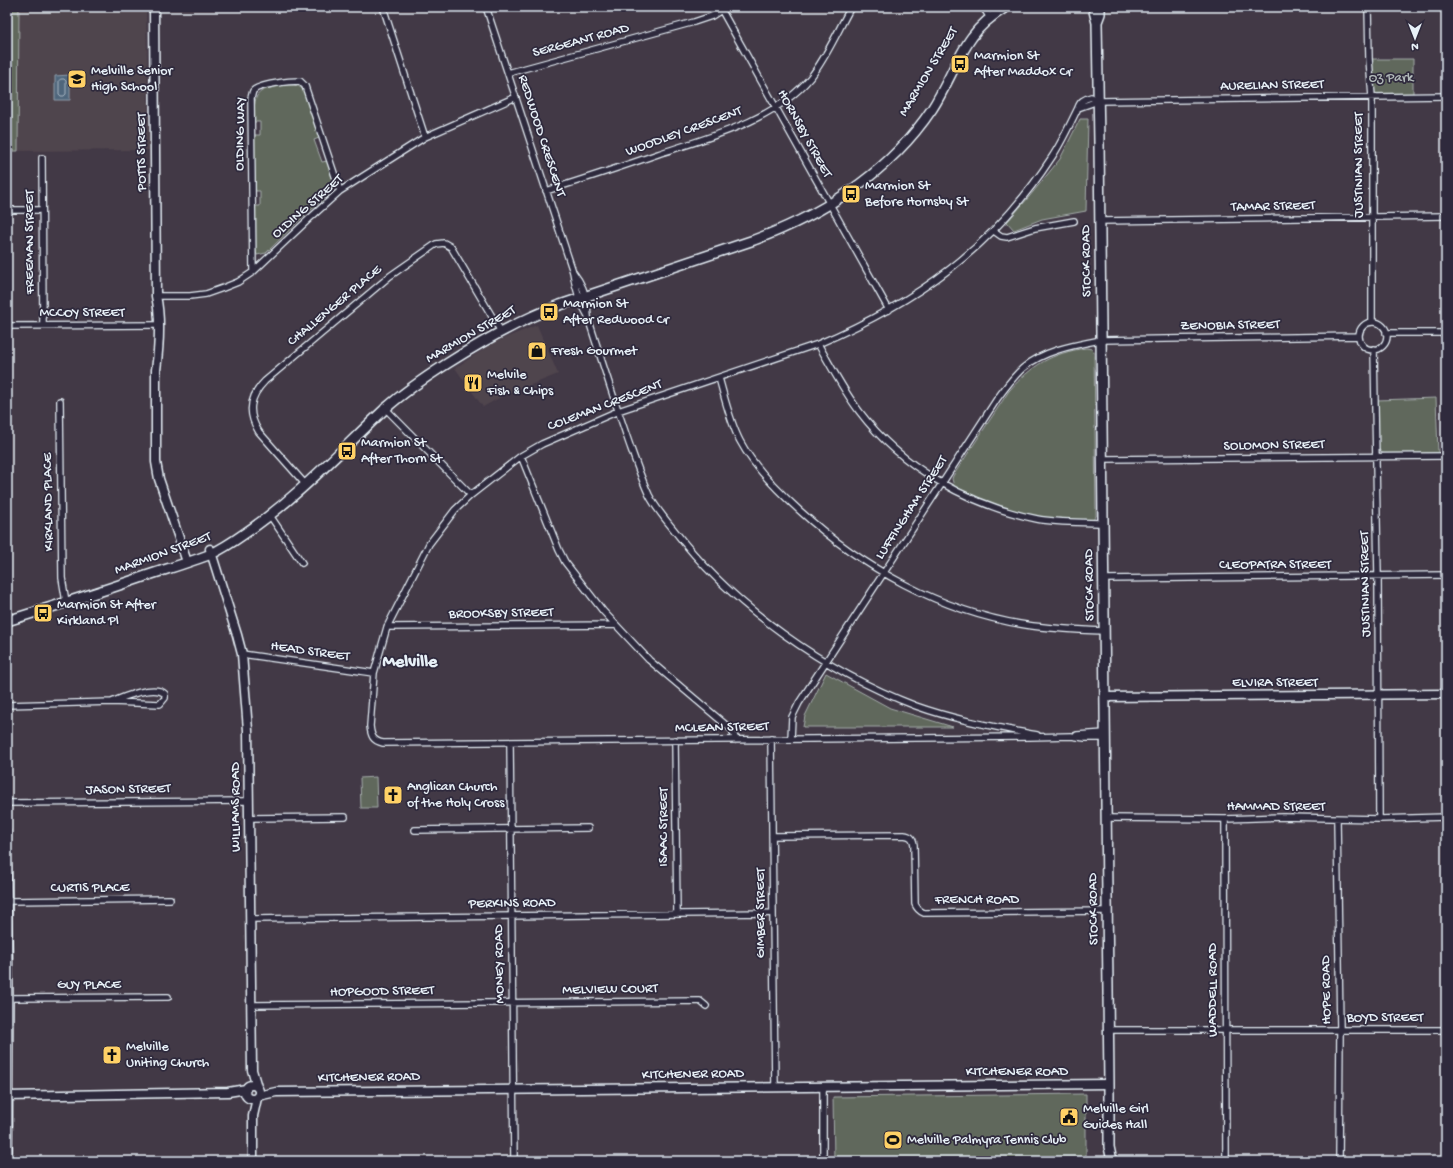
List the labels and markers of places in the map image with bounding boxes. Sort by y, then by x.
place label: Marmion St After Maddox Cr [974,48,1073,81]
bus stop icon: Marmion St After Maddox Cr [949,53,971,75]
place label: Melville Senior High School [91,63,174,96]
school or university icon: Melville Senior High School [66,68,88,90]
place label: Marmion St Before Hornsby St [864,178,970,211]
bus stop icon: Marmion St Before Hornsby St [840,183,862,205]
place label: Marmion St After Redwood Cr [563,296,670,329]
bus stop icon: Marmion St After Redwood Cr [538,301,560,323]
shop icon: Fresh Gourmet [526,340,548,362]
place label: Fresh Gourmet [550,343,638,360]
place label: Melvile Fish & Chips [486,367,554,400]
restaurant icon: Melvile Fish & Chips [462,372,484,394]
place label: Marmion St After Thorn St [361,435,443,468]
bus stop icon: Marmion St After Thorn St [336,440,358,462]
place label: Marmion St After Kirkland Pl [57,597,157,630]
bus stop icon: Marmion St After Kirkland Pl [32,602,54,624]
place label: Anglican Church of the Holy Cross [407,779,505,812]
church icon: Anglican Church of the Holy Cross [382,784,404,806]
place label: Melville Uniting Church [126,1039,210,1072]
church icon: Melville Uniting Church [101,1044,123,1066]
place label: Melville Girl Guides Hall [1083,1101,1149,1134]
public building icon: Melville Girl Guides Hall [1058,1106,1080,1128]
sports icon: Melville Palmyra Tennis Club [882,1129,904,1151]
place label: Melville Palmyra Tennis Club [907,1132,1067,1149]

